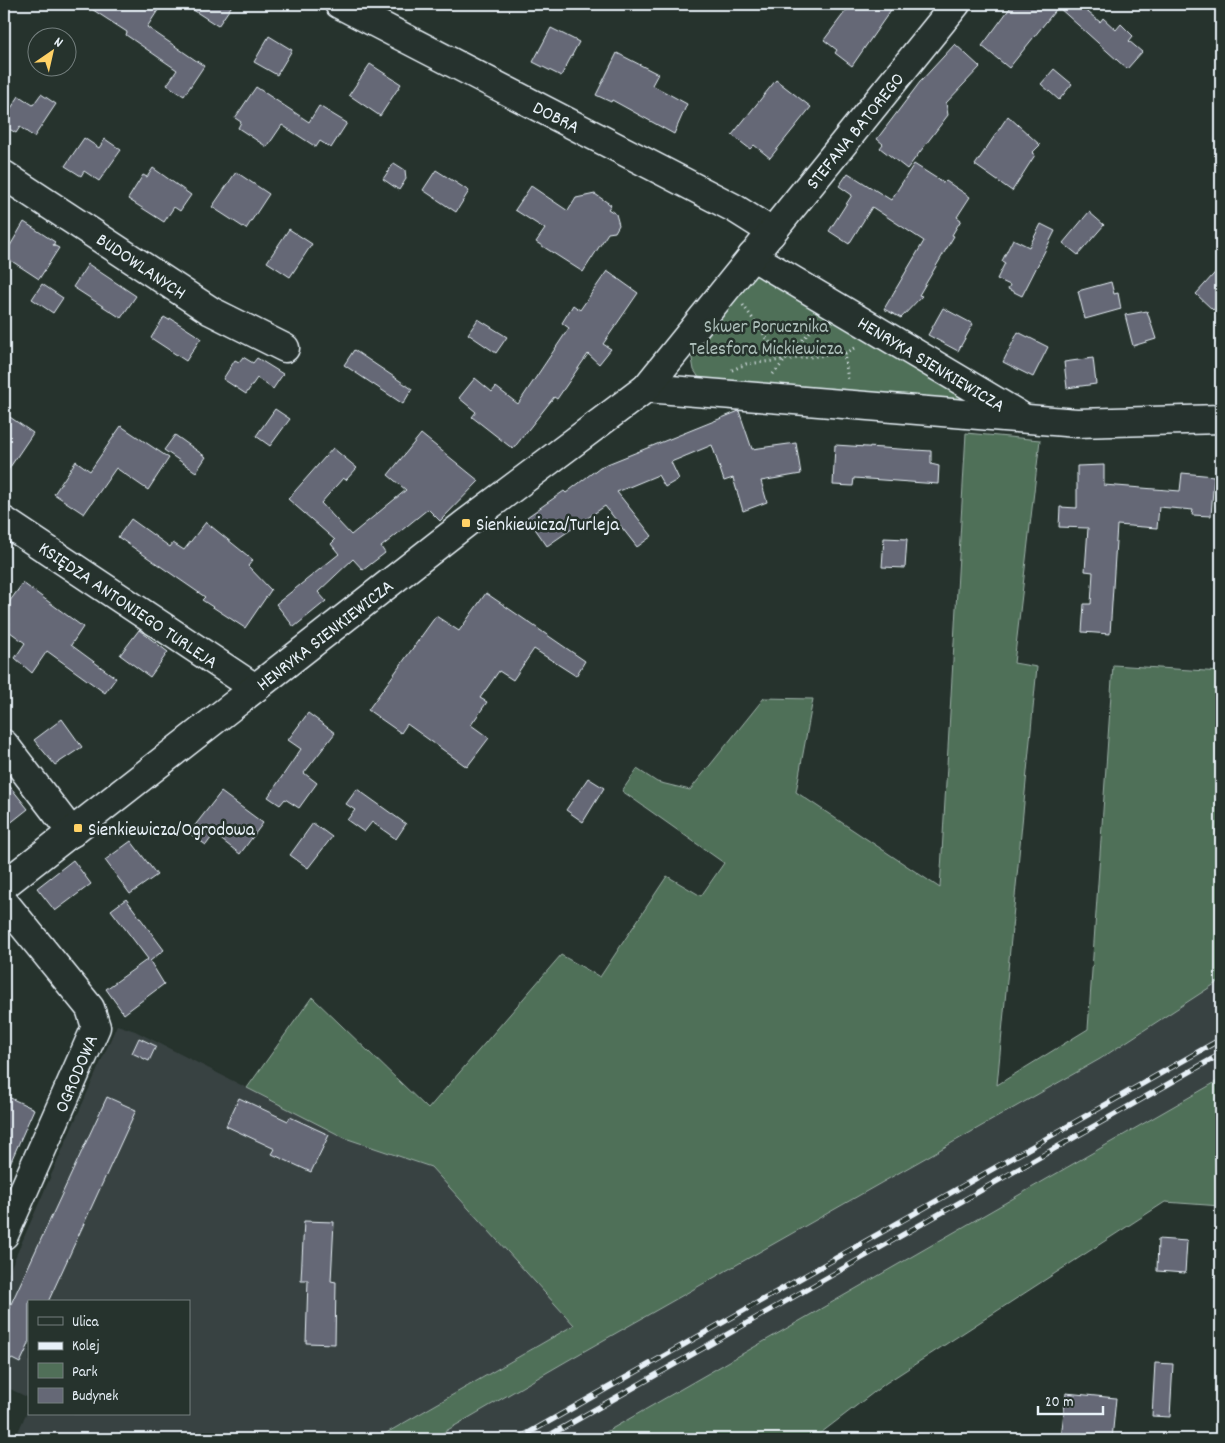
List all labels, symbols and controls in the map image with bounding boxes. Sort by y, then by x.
north arrow [28,28,78,78]
text: N [50,33,67,53]
street label: STEFANA BATOREGO [801,68,912,197]
street label: DOBRA [527,96,584,142]
street label: BUDOWLANYCH [90,228,190,308]
street label: HENRYKA SIENKIEWICZA [851,311,1009,421]
park label: Skwer Porucznika Telesfora Mickiewicza [689,315,844,364]
place label: Sienkiewicza/Turleja [476,513,620,540]
marker: Sienkiewicza/Turleja [460,517,472,529]
street label: KSIĘDZA ANTONIEGO TURLEJA [32,537,222,677]
street label: HENRYKA SIENKIEWICZA [252,574,401,699]
place label: Sienkiewicza/Ogrodowa [88,818,256,845]
marker: Sienkiewicza/Ogrodowa [72,822,84,834]
street label: OGRODOWA [50,1031,107,1118]
legend [28,1300,190,1416]
text: Ulica [72,1312,100,1334]
text: Kolej [72,1336,100,1358]
text: Park [72,1362,98,1384]
scale bar [1038,1383,1102,1415]
text: Budynek [72,1386,118,1408]
text: 20 m [1045,1392,1073,1414]

